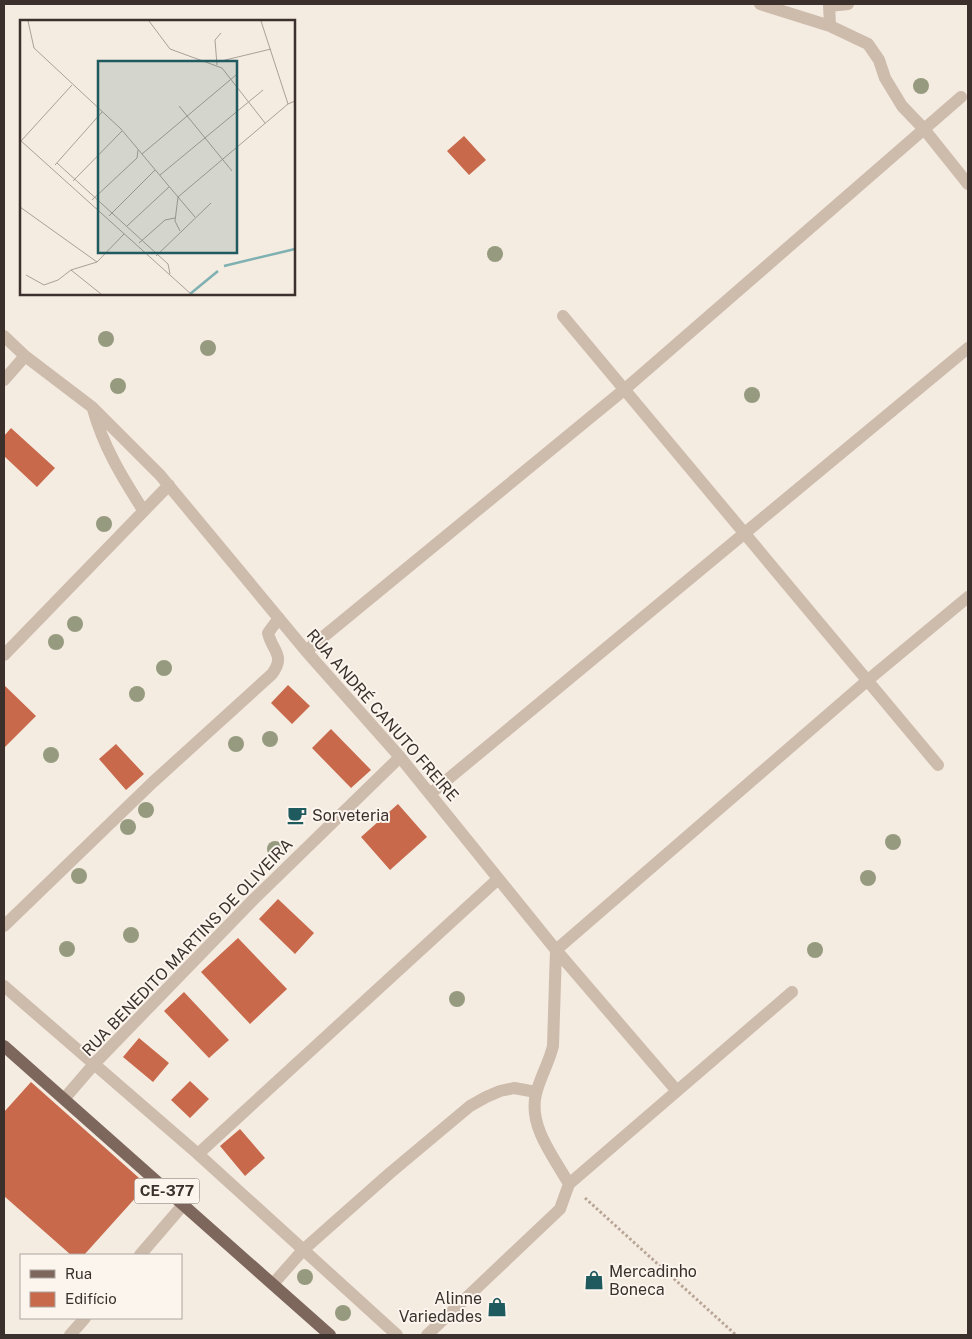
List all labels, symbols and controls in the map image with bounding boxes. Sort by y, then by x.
inset map [20,20,295,295]
street label: RUA ANDRÉ CANUTO FREIRE [303,625,463,805]
cafe icon: Sorveteria [286,804,308,826]
place label: Sorveteria [312,806,389,825]
street label: RUA BENEDITO MARTINS DE OLIVEIRA [78,835,297,1060]
road number: CE-377 [134,1178,200,1204]
legend [20,1254,182,1319]
place label: Mercadinho Boneca [609,1262,697,1299]
text: Rua [65,1265,92,1282]
shop icon: Mercadinho Boneca [583,1269,605,1291]
place label: Alinne Variedades [399,1289,482,1326]
text: Edifício [65,1290,117,1307]
shop icon: Alinne Variedades [486,1296,508,1318]

